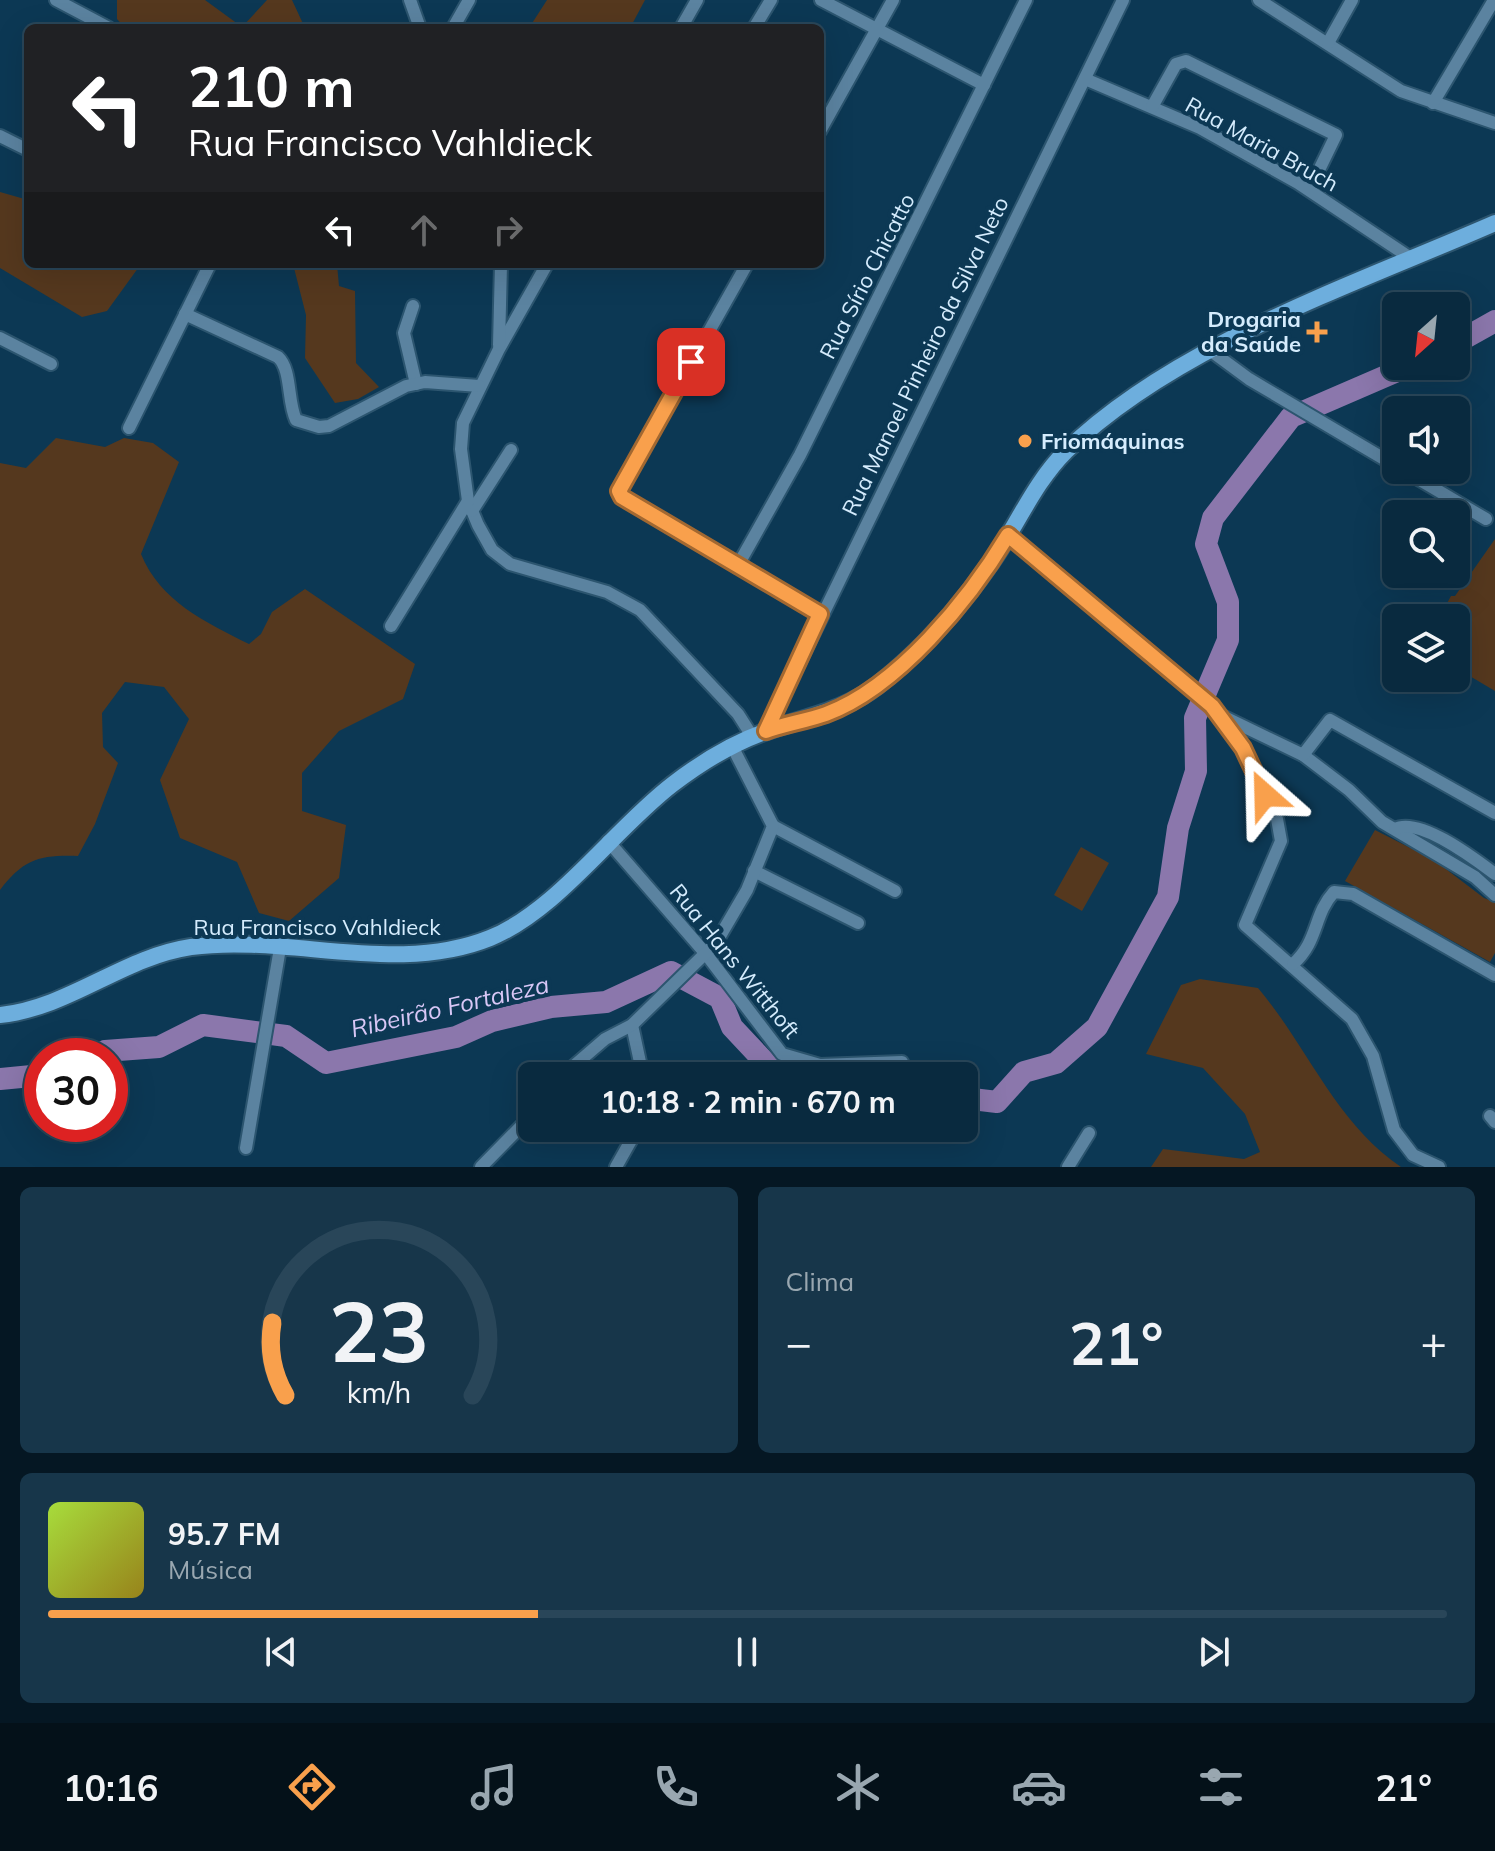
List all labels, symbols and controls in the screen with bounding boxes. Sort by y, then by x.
text: 210 m [188,51,355,121]
icon: left [56,56,160,160]
street label: Rua Maria Bruch [1181,90,1343,198]
text: Rua Francisco Vahldieck [188,120,592,165]
street label: Rua Sírio Chicatto [813,189,921,363]
street label: Rua Manoel Pinheiro da Silva Neto [835,192,1015,520]
icon: left [318,208,362,252]
icon: ahead [402,208,446,252]
icon: right [486,208,530,252]
north arrow [1382,292,1470,380]
map controls [1382,292,1470,692]
place label: Drogaria da Saúde [1201,305,1301,358]
marker: Drogaria da Saúde [1308,323,1326,341]
pin [657,328,725,396]
icon: arrive [669,340,713,384]
button: sound [1382,396,1470,484]
place label: Friomáquinas [1041,427,1185,455]
marker: Friomáquinas [1016,432,1034,450]
button: search [1382,500,1470,588]
button: layers [1382,604,1470,692]
position arrow [1223,753,1307,837]
street label: Rua Hans Witthoft [664,878,806,1044]
street label: Rua Francisco Vahldieck [193,913,441,941]
water label: Ribeirão Fortaleza [348,969,552,1043]
speed limit sign: 30 [24,1038,128,1142]
text: 10:18 · 2 min · 670 m [600,1083,896,1121]
text: Clima [786,1265,854,1298]
text: 23 [329,1278,429,1383]
text: 21° [1069,1305,1164,1380]
text: − [786,1315,812,1370]
text: + [1421,1315,1447,1370]
text: km/h [346,1374,411,1410]
text: 95.7 FM [168,1515,281,1553]
text: Música [168,1553,253,1586]
icon: previous [259,1630,303,1674]
icon: pause [725,1630,769,1674]
icon: next [1192,1630,1236,1674]
icon: directions [284,1759,340,1815]
icon: music [466,1759,522,1815]
icon: phone [648,1759,704,1815]
icon: climate [830,1759,886,1815]
icon: car [1011,1759,1067,1815]
icon: filters [1193,1759,1249,1815]
text: 10:16 [63,1765,158,1810]
text: 21° [1375,1765,1432,1810]

